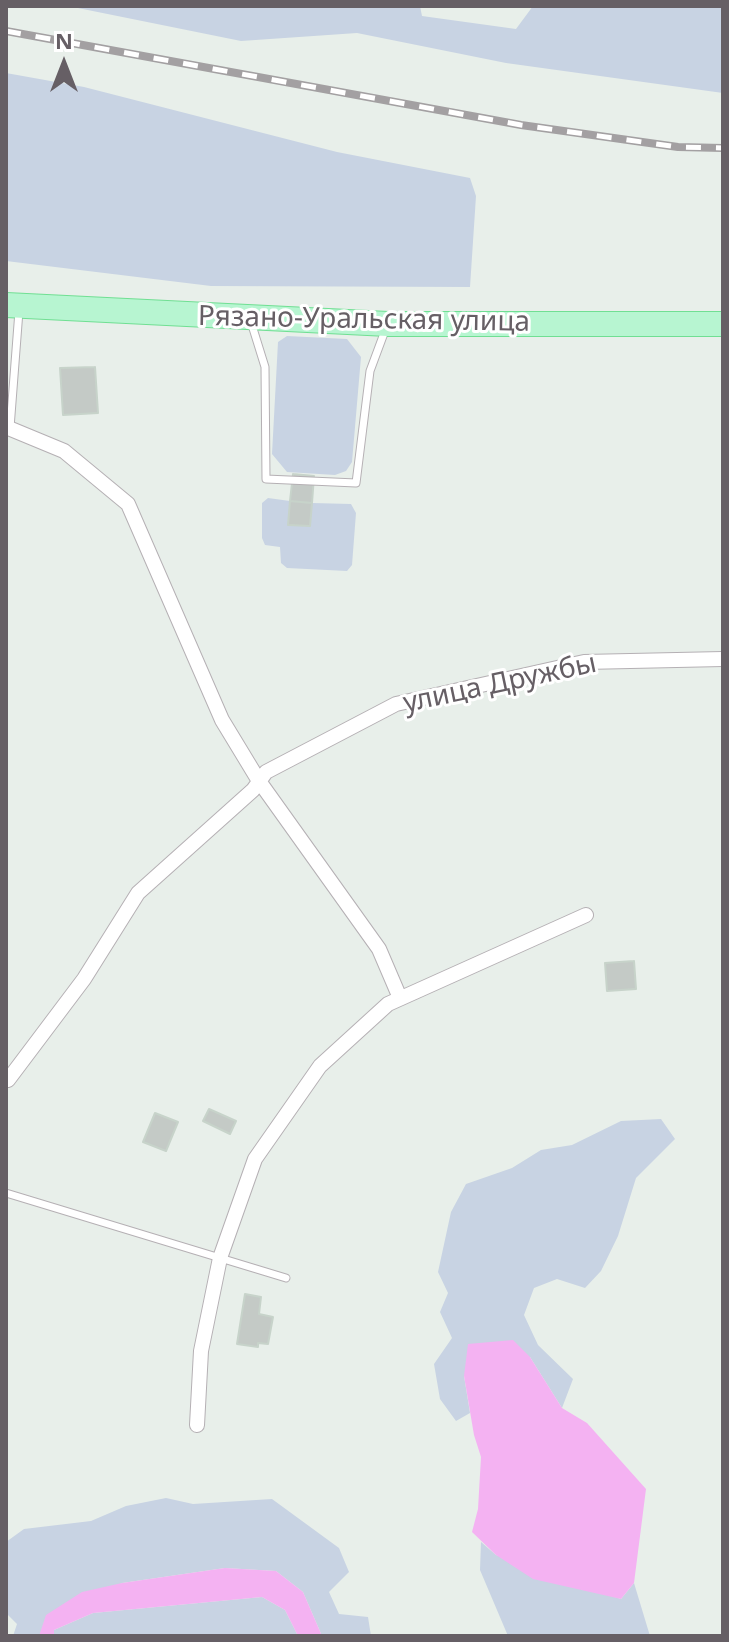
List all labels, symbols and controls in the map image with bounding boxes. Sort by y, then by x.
north arrow [24,24,104,104]
text: N [55,25,73,55]
street label: Рязано-Уральская улица [198,300,530,340]
street label: улица Дружбы [400,647,600,721]

